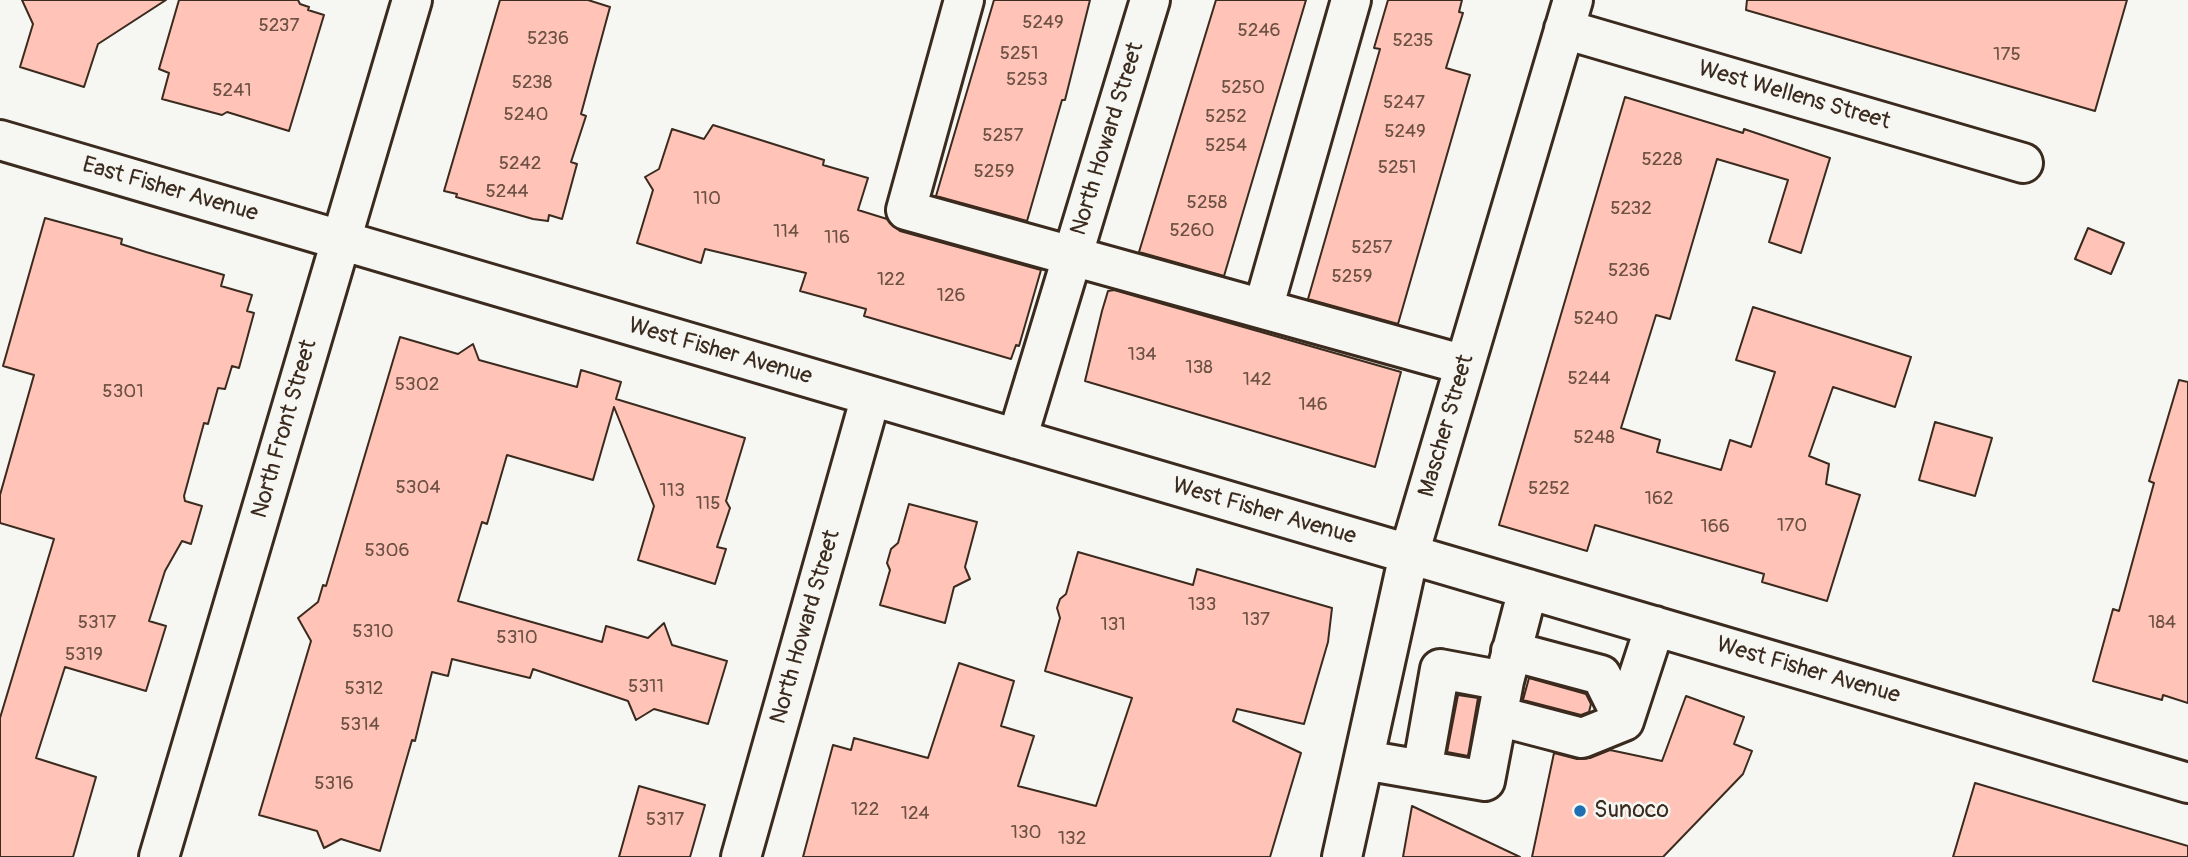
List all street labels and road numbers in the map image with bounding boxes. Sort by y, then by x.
street label: North Howard Street [1066,39,1150,239]
street label: West Wellens Street [1695,55,1893,137]
street label: East Fisher Avenue [79,152,261,228]
street label: West Fisher Avenue [625,313,815,391]
street label: North Front Street [246,337,324,521]
street label: Mascher Street [1413,352,1481,500]
street label: West Fisher Avenue [1169,473,1359,551]
street label: North Howard Street [765,527,847,727]
street label: West Fisher Avenue [1713,632,1903,710]

